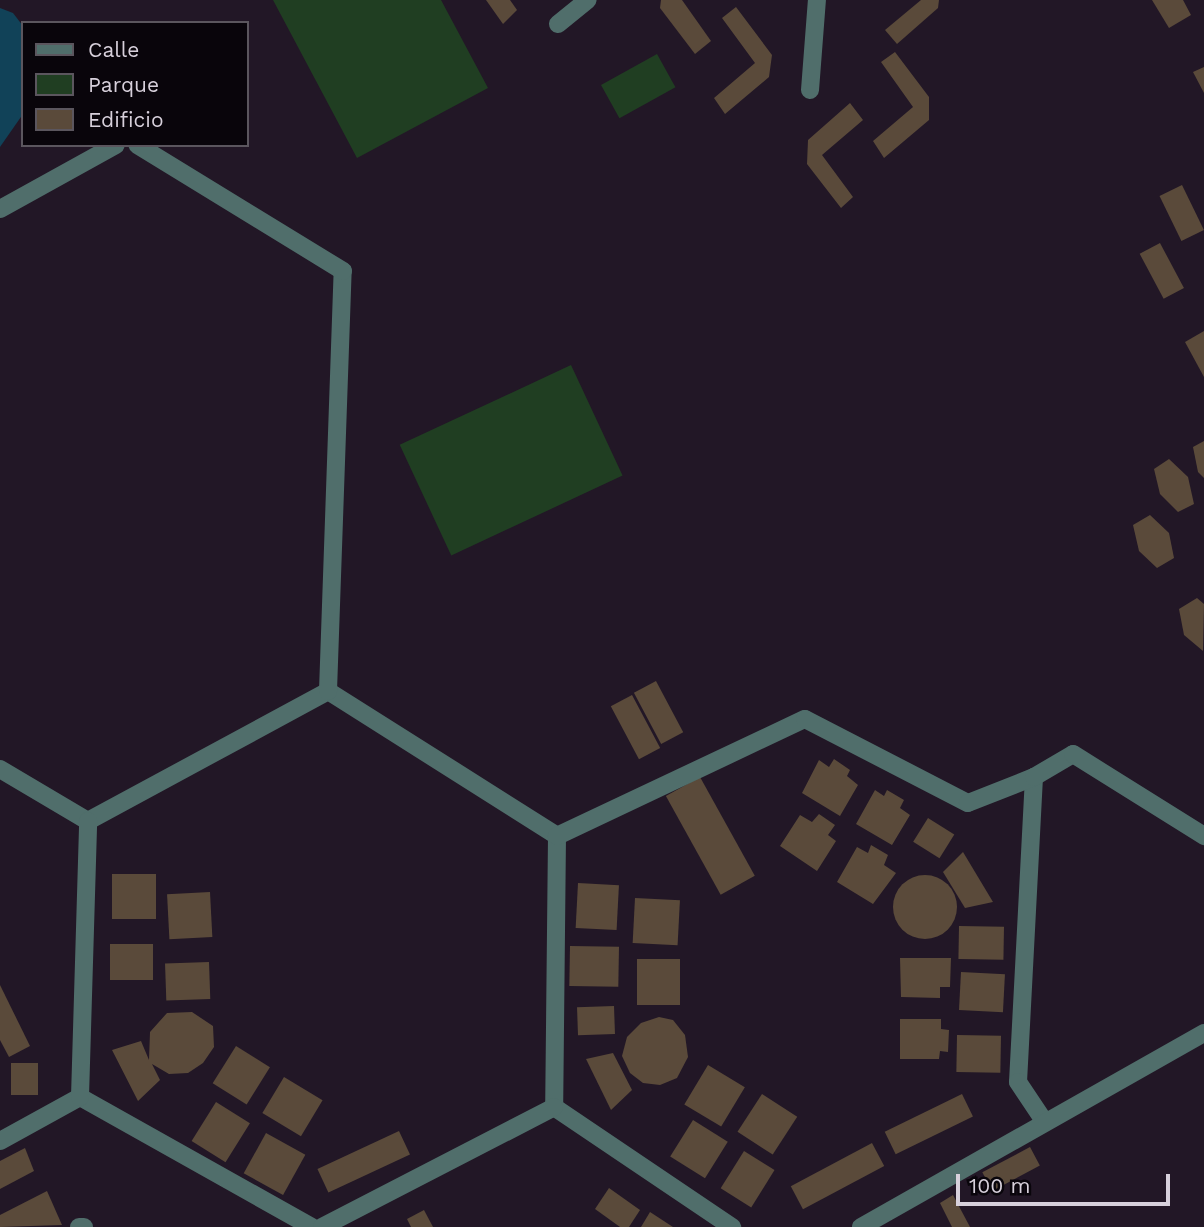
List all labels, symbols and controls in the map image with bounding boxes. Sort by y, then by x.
legend [21,21,248,147]
text: Calle [88,37,139,62]
text: Parque [88,72,159,97]
text: Edificio [88,107,164,132]
scale bar [959,1160,1172,1204]
text: 100 m [969,1173,1031,1198]

